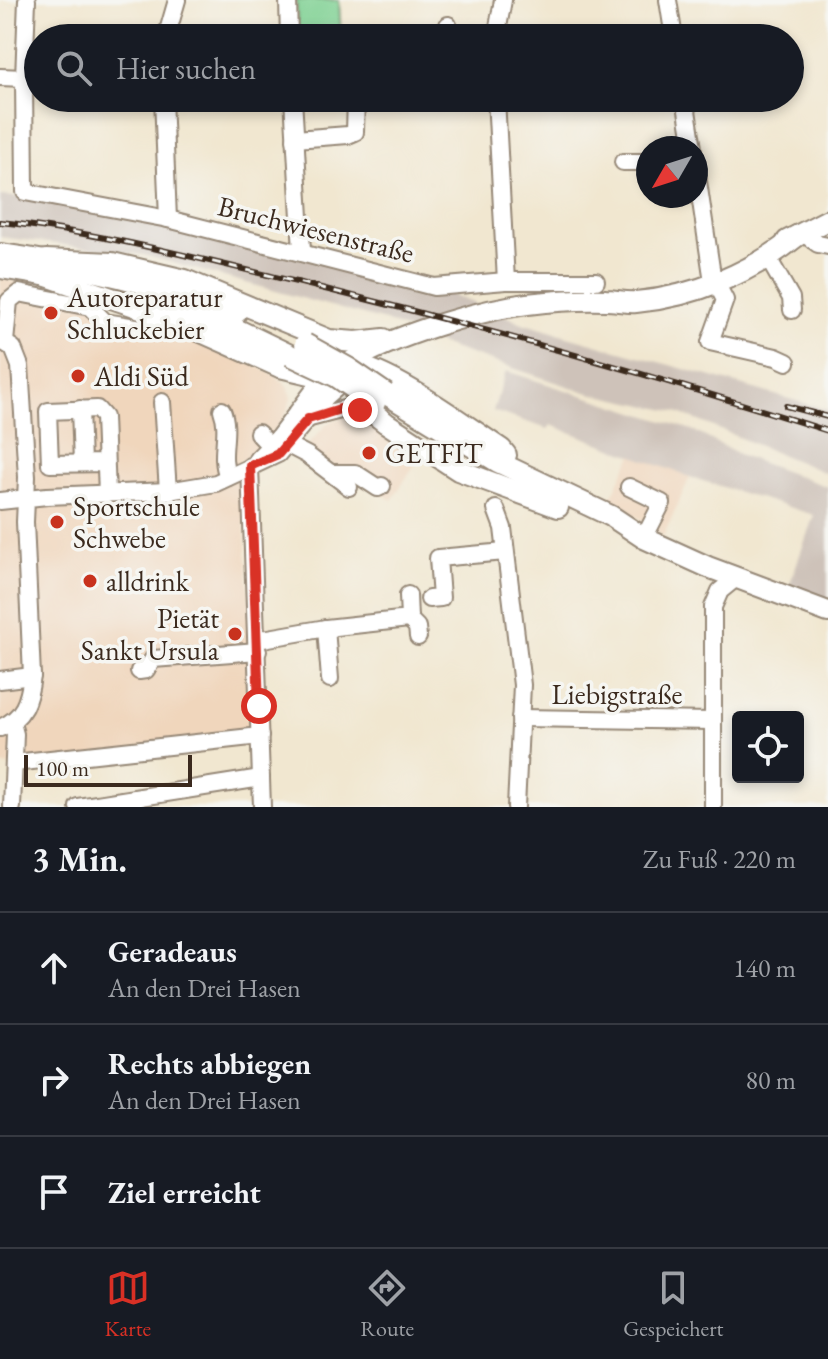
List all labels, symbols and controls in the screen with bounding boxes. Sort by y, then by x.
search box [24,24,804,112]
icon: search [52,46,96,90]
text: Hier suchen [116,49,256,88]
north arrow [636,136,708,208]
street label: Bruchwiesenstraße [214,187,418,271]
place label: Autoreparatur Schluckebier [66,279,223,347]
marker: Autoreparatur Schluckebier [42,304,60,322]
place label: Aldi Süd [93,358,190,394]
marker: Aldi Süd [69,367,87,385]
route end [342,392,378,428]
place label: GETFIT [385,435,483,471]
marker: GETFIT [360,444,378,462]
place label: Sportschule Schwebe [73,488,200,556]
marker: Sportschule Schwebe [48,513,66,531]
place label: alldrink [106,563,190,599]
marker: alldrink [81,572,99,590]
place label: Pietät Sankt Ursula [81,600,220,668]
marker: Pietät Sankt Ursula [226,625,244,643]
street label: Liebigstraße [552,676,683,712]
route start [241,688,277,724]
map controls [732,711,804,783]
button: locate [732,711,804,783]
scale bar [24,751,192,787]
text: 100 m [36,754,89,783]
text: 3 Min. [32,837,127,881]
text: Zu Fuß · 220 m [643,842,796,876]
text: Geradeaus [108,932,237,971]
icon: ahead [32,946,76,990]
text: 140 m [733,951,796,985]
text: An den Drei Hasen [108,971,301,1005]
text: Rechts abbiegen [108,1044,311,1083]
icon: right [32,1058,76,1102]
text: 80 m [746,1063,796,1097]
text: An den Drei Hasen [108,1083,301,1117]
icon: arrive [32,1170,76,1214]
text: Ziel erreicht [108,1173,261,1212]
tab: Karte [105,1266,151,1343]
tab: Route [360,1266,414,1343]
tab: Gespeichert [623,1266,723,1343]

